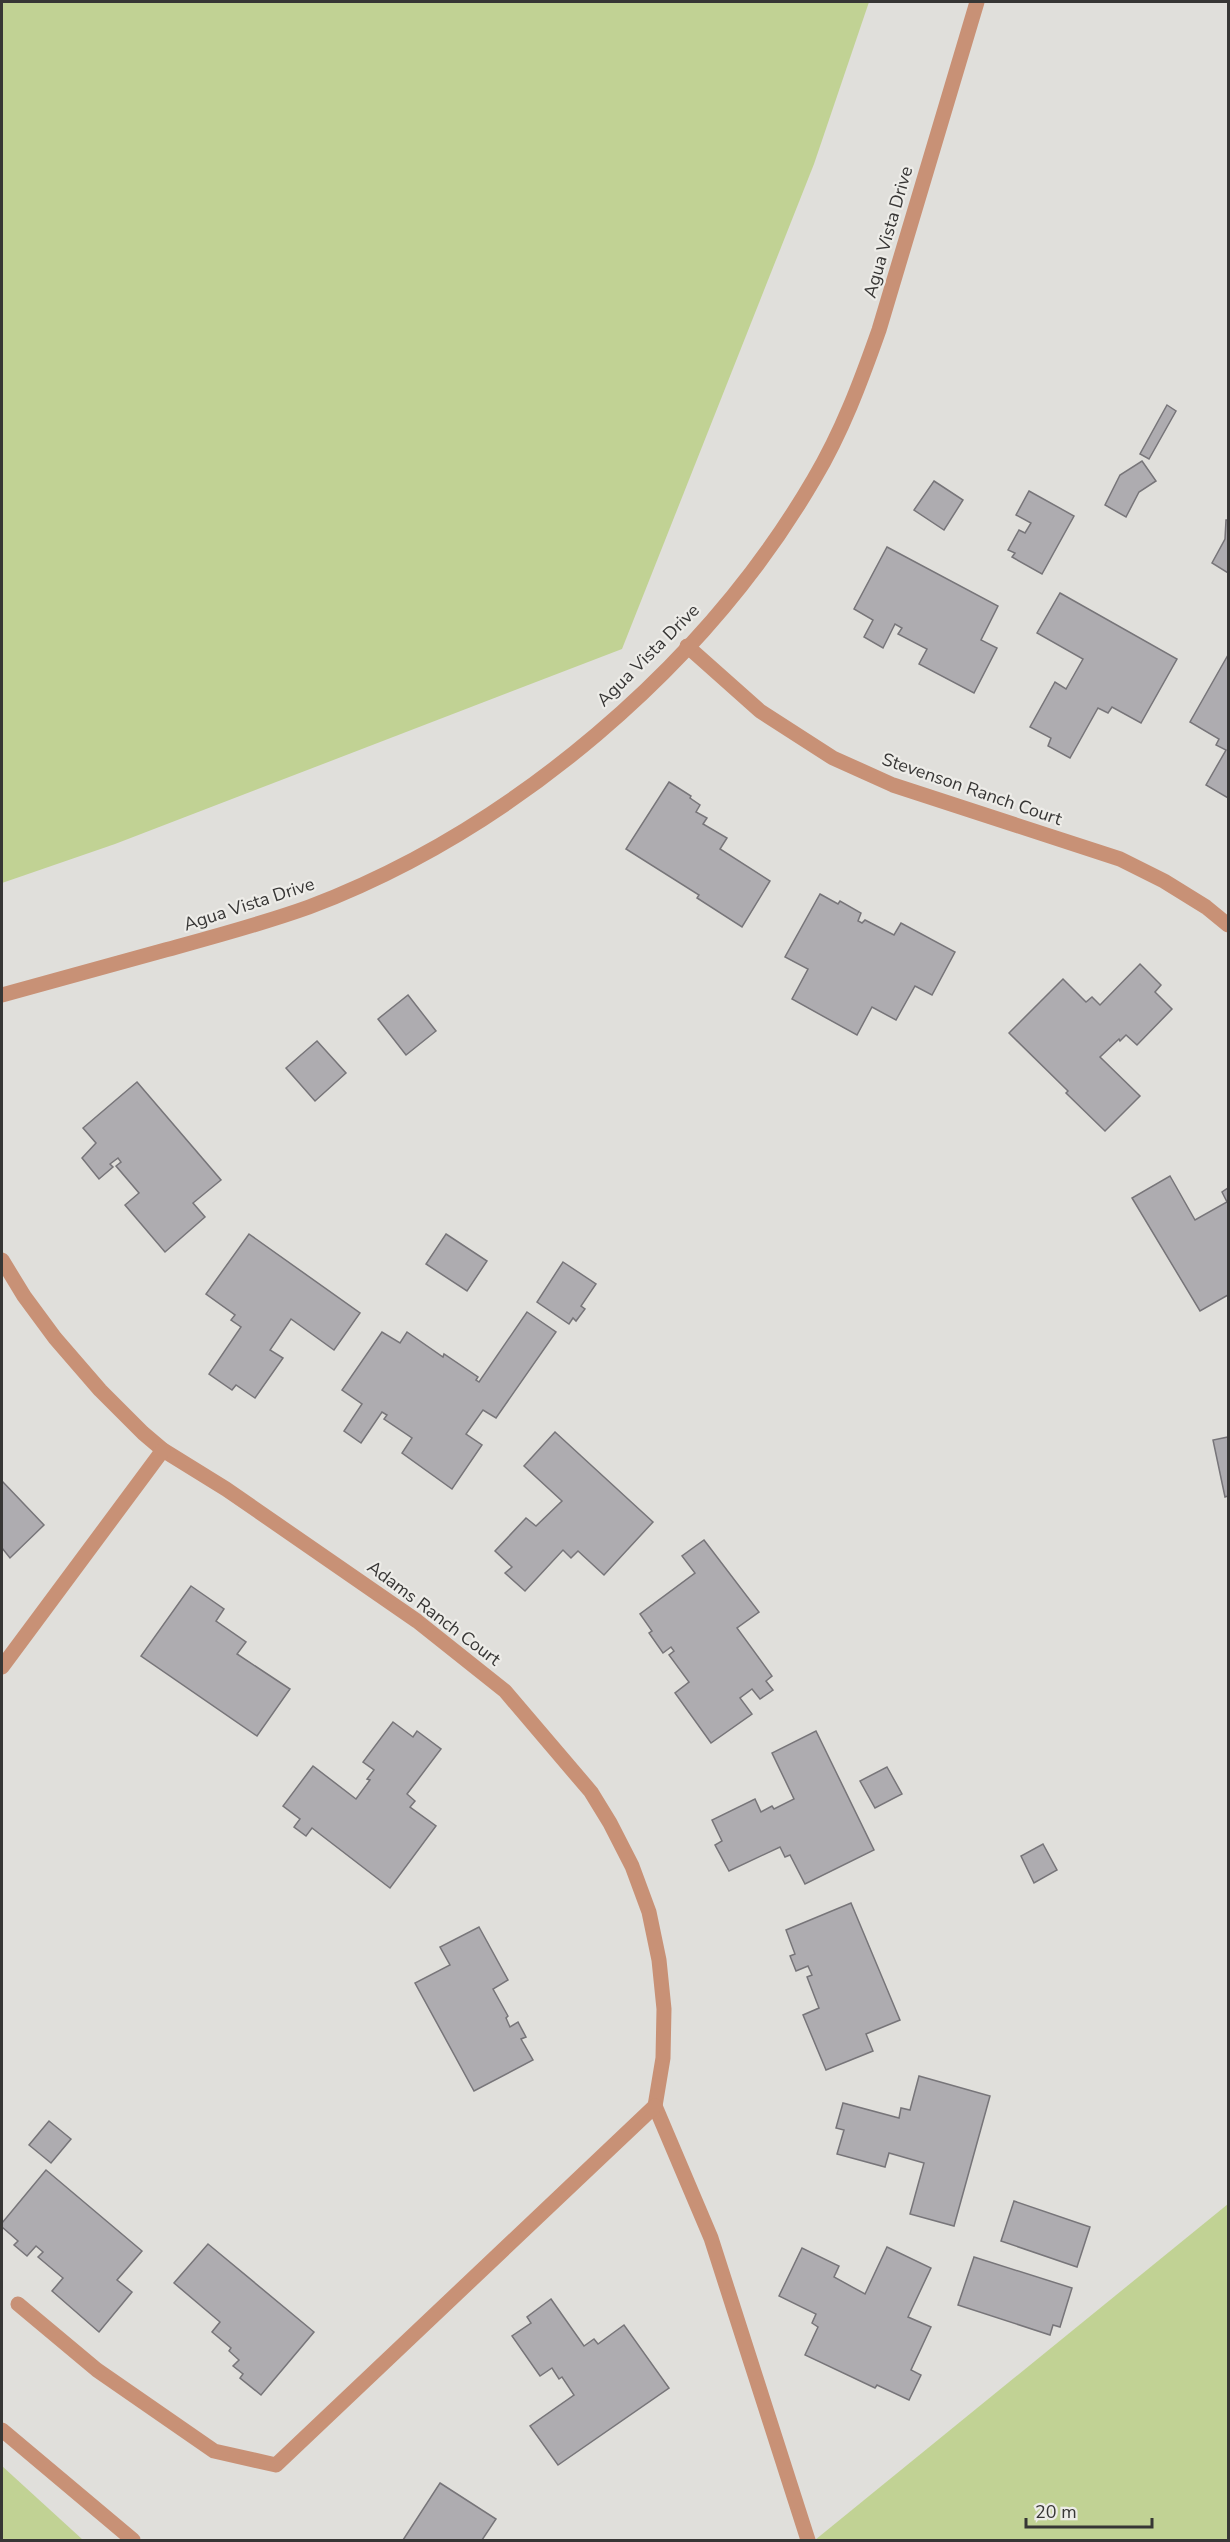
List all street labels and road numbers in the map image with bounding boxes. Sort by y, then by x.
street label: Agua Vista Drive [858,163,918,301]
street label: Agua Vista Drive [591,598,705,712]
street label: Stevenson Ranch Court [879,747,1066,831]
street label: Agua Vista Drive [181,872,317,936]
street label: Adams Ranch Court [362,1555,506,1672]

